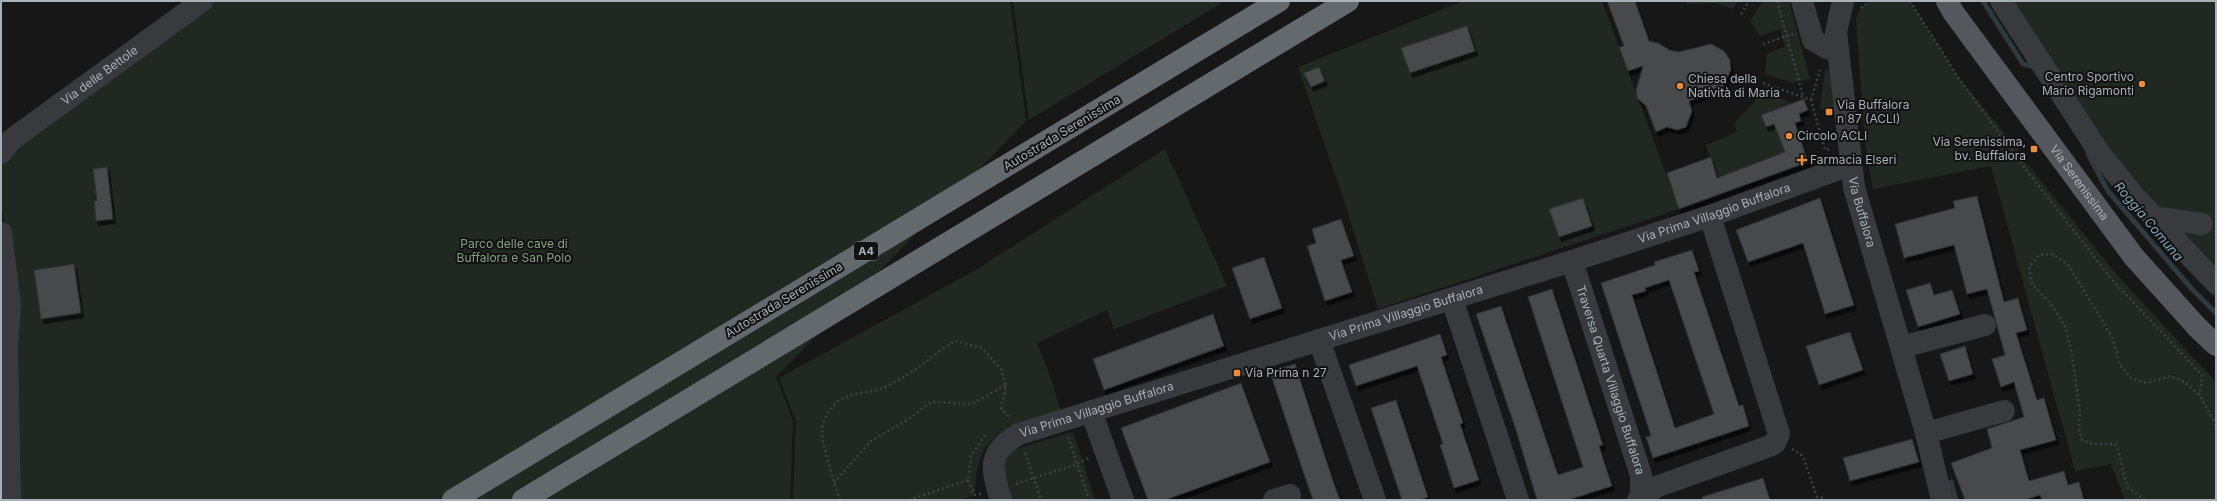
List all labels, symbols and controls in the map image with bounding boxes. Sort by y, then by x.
street label: Via delle Bettole [58,42,141,108]
place label: Centro Sportivo Mario Rigamonti [2042,69,2134,98]
place label: Chiesa della Natività di Maria [1688,71,1780,100]
marker: Centro Sportivo Mario Rigamonti [2137,79,2147,89]
marker: Chiesa della Natività di Maria [1675,81,1685,91]
street label: Autostrada Serenissima [1000,92,1123,174]
place label: Via Buffalora n 87 (ACLI) [1837,97,1910,126]
marker: Via Buffalora n 87 (ACLI) [1824,107,1834,117]
place label: Circolo ACLI [1797,128,1867,143]
marker: Circolo ACLI [1784,131,1794,141]
place label: Via Serenissima, bv. Buffalora [1932,134,2026,163]
street label: Via Serenissima [2047,142,2112,223]
marker: Via Serenissima, bv. Buffalora [2029,144,2039,154]
place label: Farmacia Elseri [1810,152,1897,167]
marker: Farmacia Elseri [1797,155,1807,165]
street label: Via Buffalora [1846,176,1879,249]
water label: Roggia Comuna [2111,178,2187,264]
street label: Via Prima Villaggio Buffalora [1636,179,1792,246]
park label: Parco delle cave di Buffalora e San Polo [457,236,571,265]
road number: A4 [854,242,878,260]
street label: Autostrada Serenissima [722,259,845,341]
street label: Via Prima Villaggio Buffalora [1327,281,1485,344]
street label: Traversa Quarta Villaggio Buffalora [1573,283,1648,476]
place label: Via Prima n 27 [1245,365,1327,380]
marker: Via Prima n 27 [1232,368,1242,378]
street label: Via Prima Villaggio Buffalora [1018,378,1175,440]

